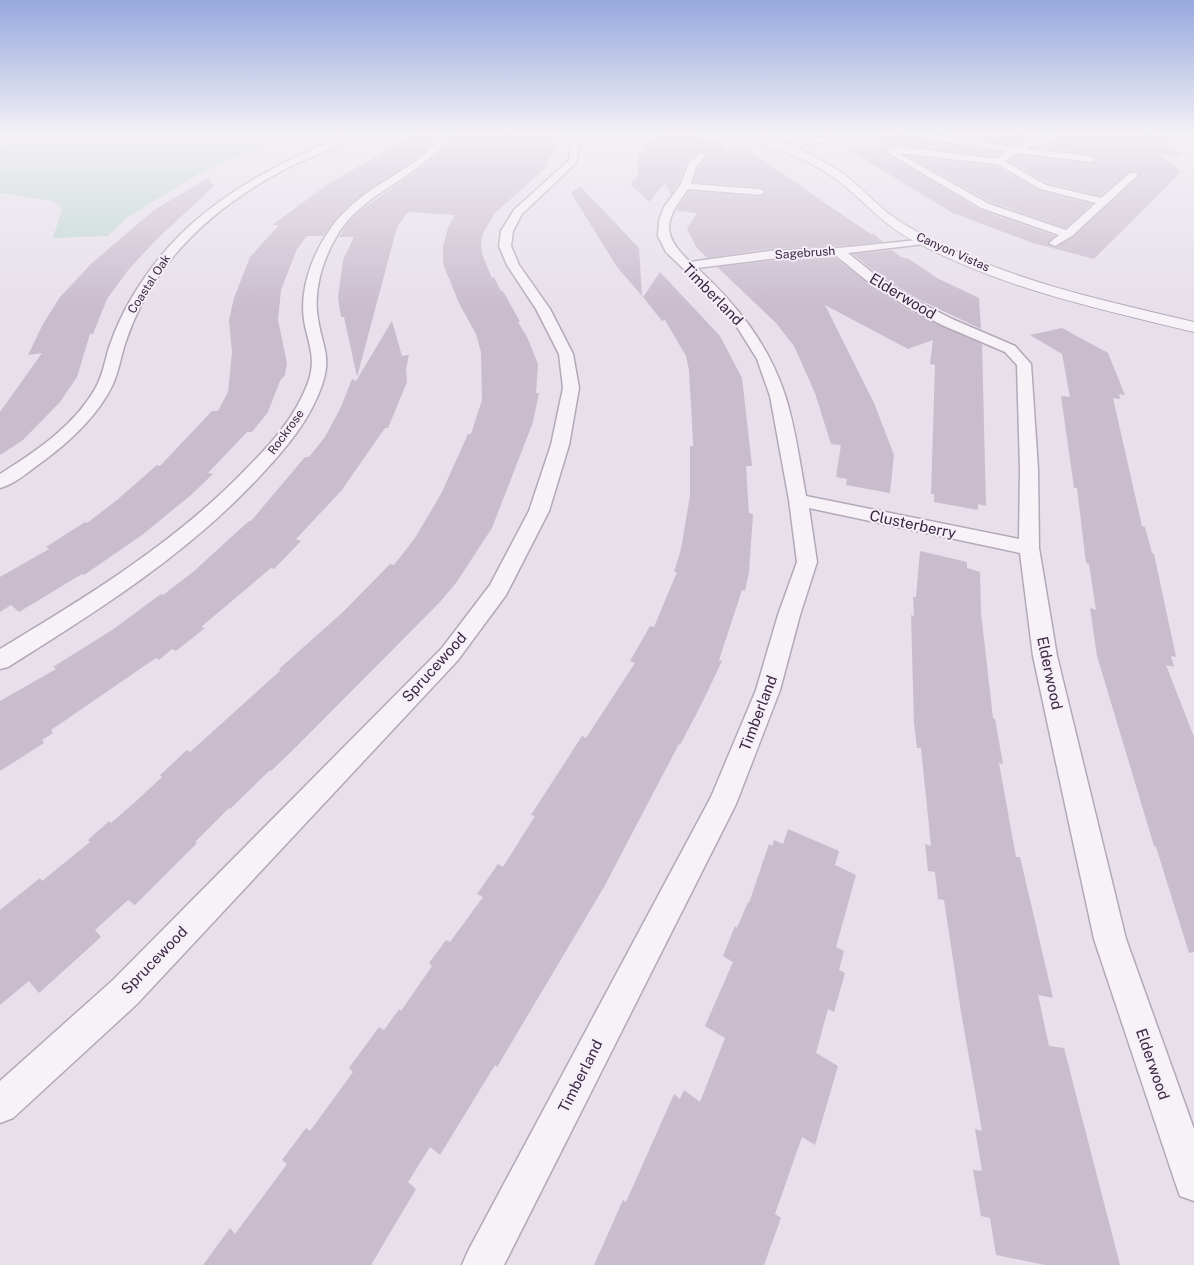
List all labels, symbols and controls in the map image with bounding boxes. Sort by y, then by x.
street label: Canyon Vistas [914,230,992,274]
street label: Sagebrush [774,244,836,262]
street label: Coastal Oak [125,252,173,316]
street label: Timberland [679,260,747,328]
street label: Elderwood [867,270,939,322]
street label: Rockrose [265,407,307,457]
street label: Clusterberry [868,507,958,541]
street label: Sprucewood [398,629,470,705]
street label: Elderwood [1034,635,1066,711]
street label: Timberland [736,673,780,753]
street label: Sprucewood [117,923,191,997]
street label: Elderwood [1133,1026,1173,1102]
street label: Timberland [554,1037,606,1115]

